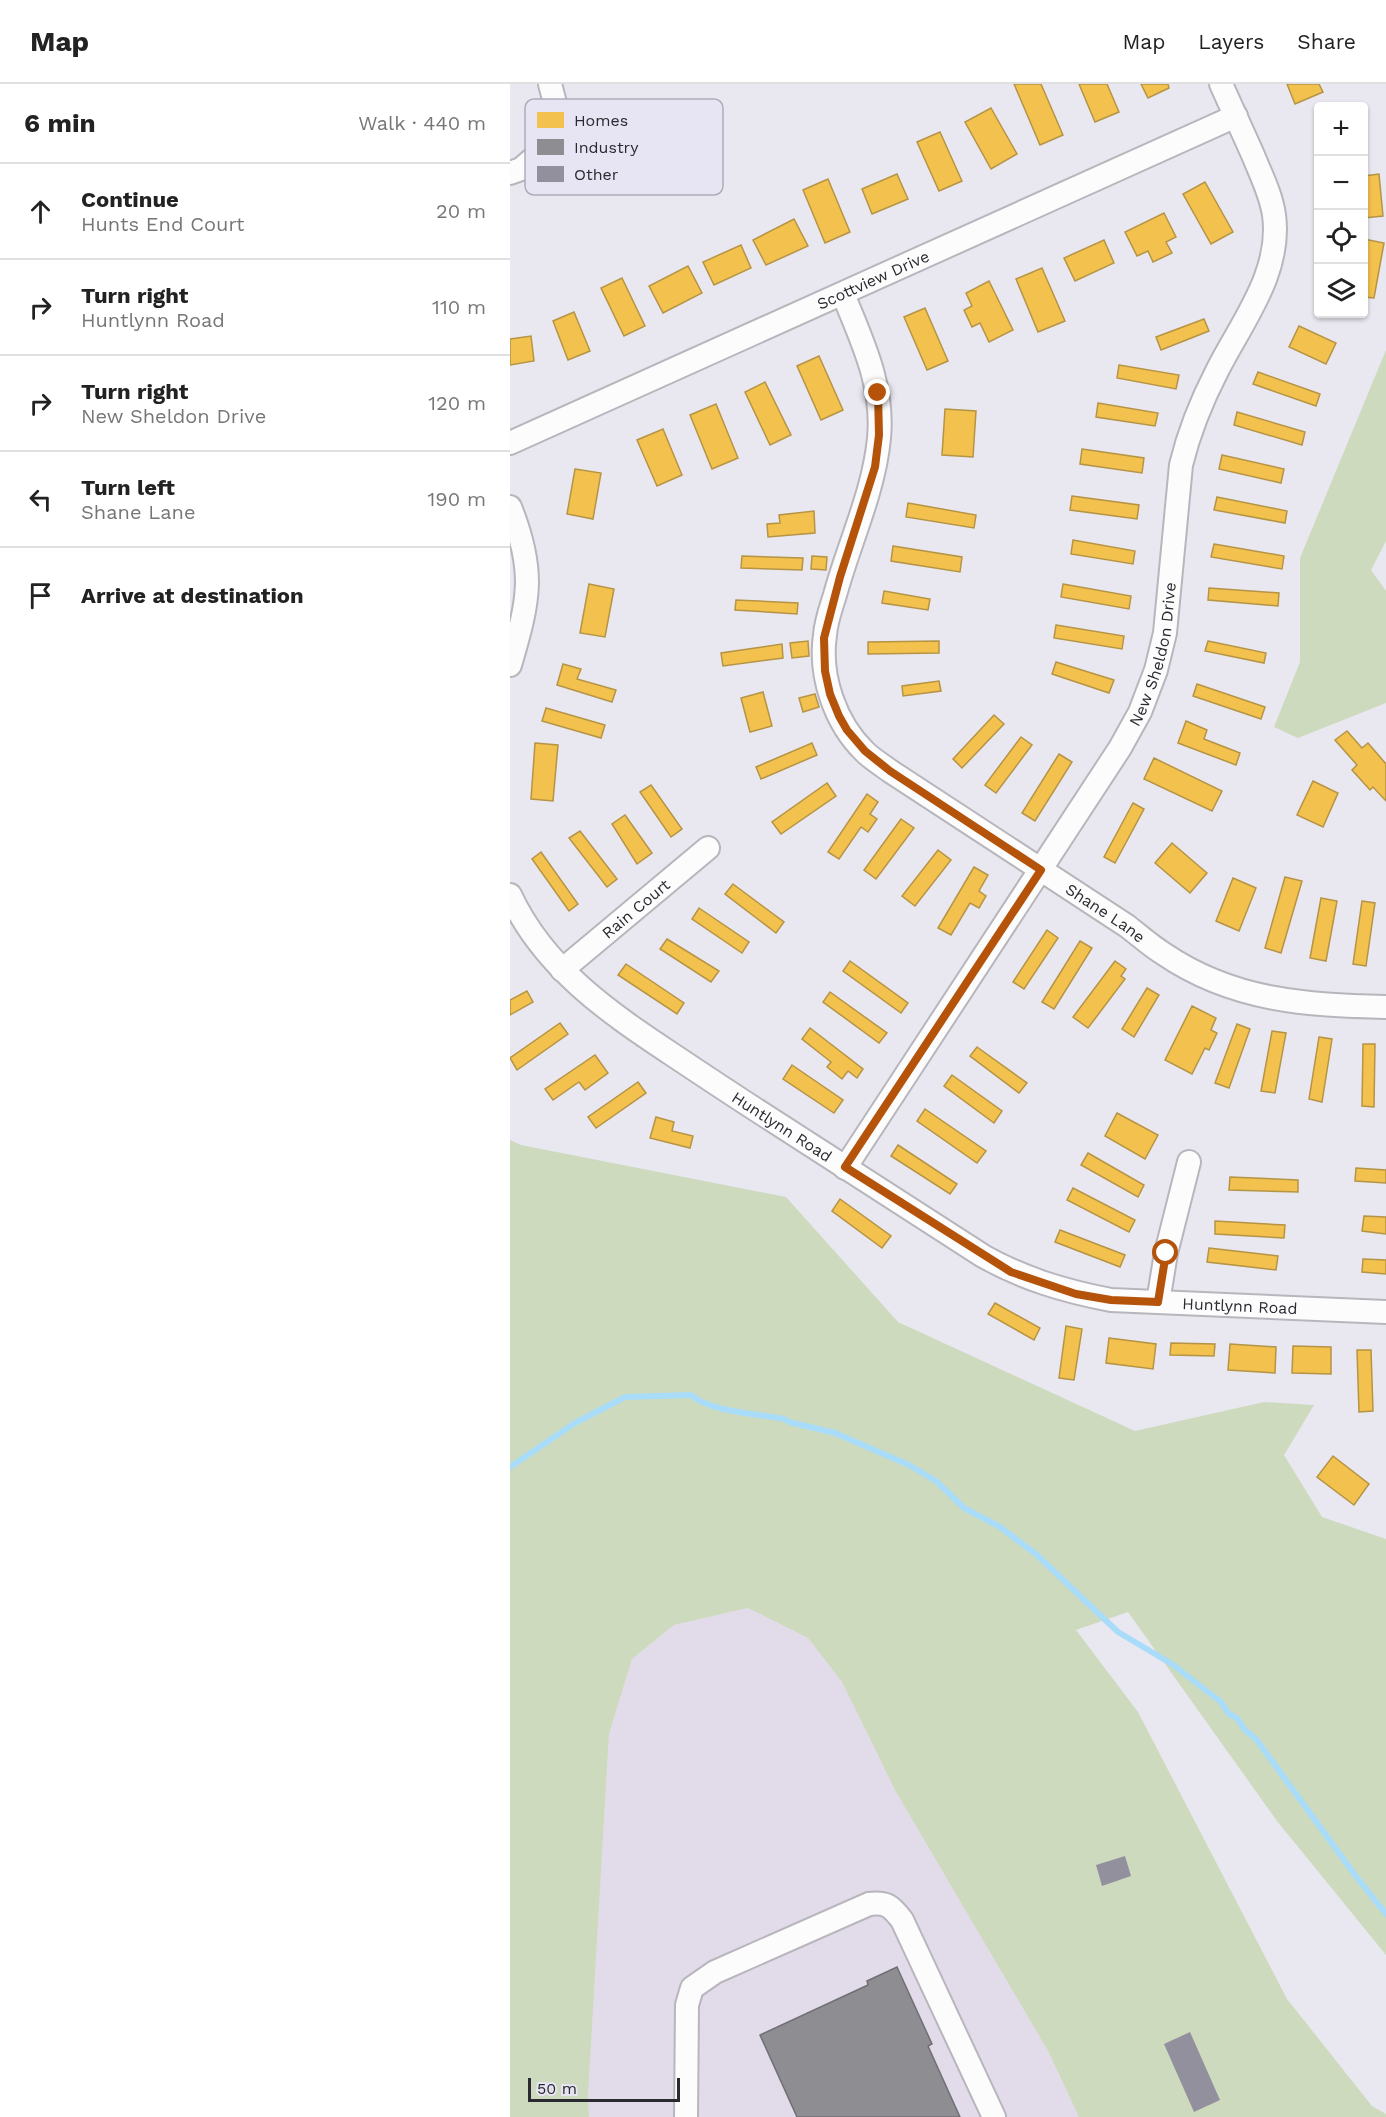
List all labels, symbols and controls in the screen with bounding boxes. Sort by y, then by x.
text: Map [30,25,89,58]
text: Map [1122,29,1165,54]
text: Layers [1198,29,1264,54]
text: Share [1297,29,1356,54]
legend [525,99,723,195]
map controls [1314,102,1368,318]
button: + [1314,102,1368,156]
text: 6 min [24,108,96,138]
text: Walk · 440 m [358,111,486,135]
text: Homes [574,111,628,130]
text: Industry [574,138,639,157]
button: − [1314,156,1368,210]
text: Other [574,165,619,184]
text: Continue [81,187,179,212]
icon: ahead [24,195,57,228]
text: 20 m [436,199,486,223]
button: locate [1314,210,1368,264]
text: Hunts End Court [81,212,244,236]
street label: Scottview Drive [814,246,932,313]
button: layers [1314,264,1368,318]
text: Turn right [81,283,188,308]
icon: right [24,291,57,324]
text: 110 m [432,295,486,319]
text: Huntlynn Road [81,308,225,332]
text: Turn right [81,379,188,404]
route end [864,379,890,405]
icon: right [24,387,57,420]
text: 120 m [428,391,486,415]
text: New Sheldon Drive [81,404,266,428]
text: Turn left [81,475,175,500]
icon: left [24,483,57,516]
text: 190 m [428,487,486,511]
text: Shane Lane [81,500,195,524]
icon: arrive [24,579,57,612]
street label: New Sheldon Drive [1125,581,1179,729]
text: Arrive at destination [81,583,304,608]
street label: Rain Court [598,874,674,942]
street label: Shane Lane [1062,879,1149,946]
street label: Huntlynn Road [729,1087,836,1166]
route start [1152,1239,1178,1265]
street label: Huntlynn Road [1182,1294,1298,1318]
scale bar [528,2075,680,2102]
text: 50 m [537,2079,577,2098]

